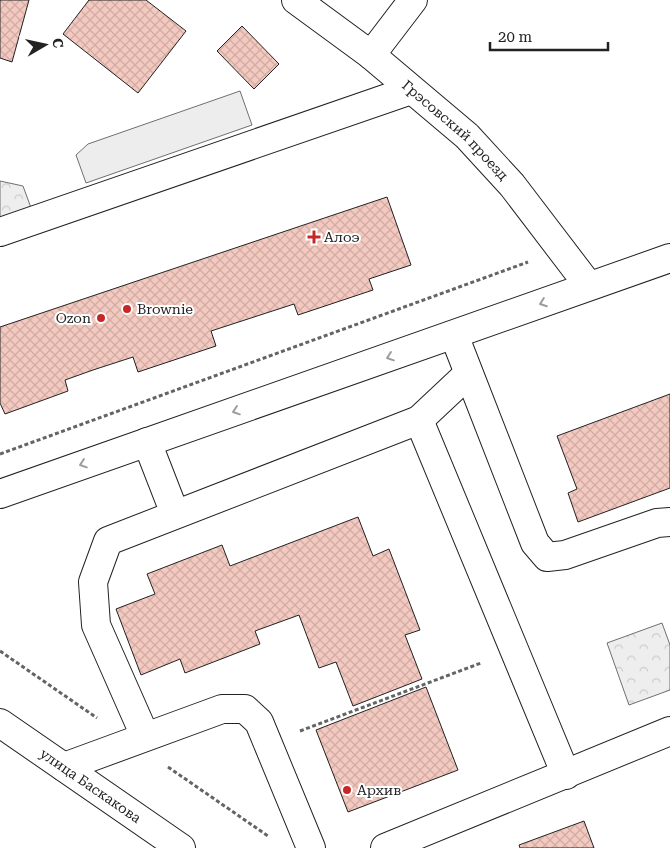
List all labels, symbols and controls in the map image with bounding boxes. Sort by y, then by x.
north arrow [20,20,70,70]
scale bar [490,20,608,52]
text: 20 m [498,28,533,46]
text: С [49,37,67,49]
street label: Грэсовский проезд [399,77,512,184]
place label: Алоэ [324,229,360,245]
marker: Алоэ [308,231,320,243]
one-way arrow [539,297,548,307]
place label: Brownie [137,301,193,317]
marker: Brownie [121,303,133,315]
place label: Ozon [56,310,91,326]
marker: Ozon [95,312,107,324]
one-way arrow [386,351,395,361]
one-way arrow [233,405,241,415]
one-way arrow [79,459,88,469]
street label: улица Баскакова [37,745,144,826]
place label: Архив [357,782,401,798]
marker: Архив [341,784,353,796]

